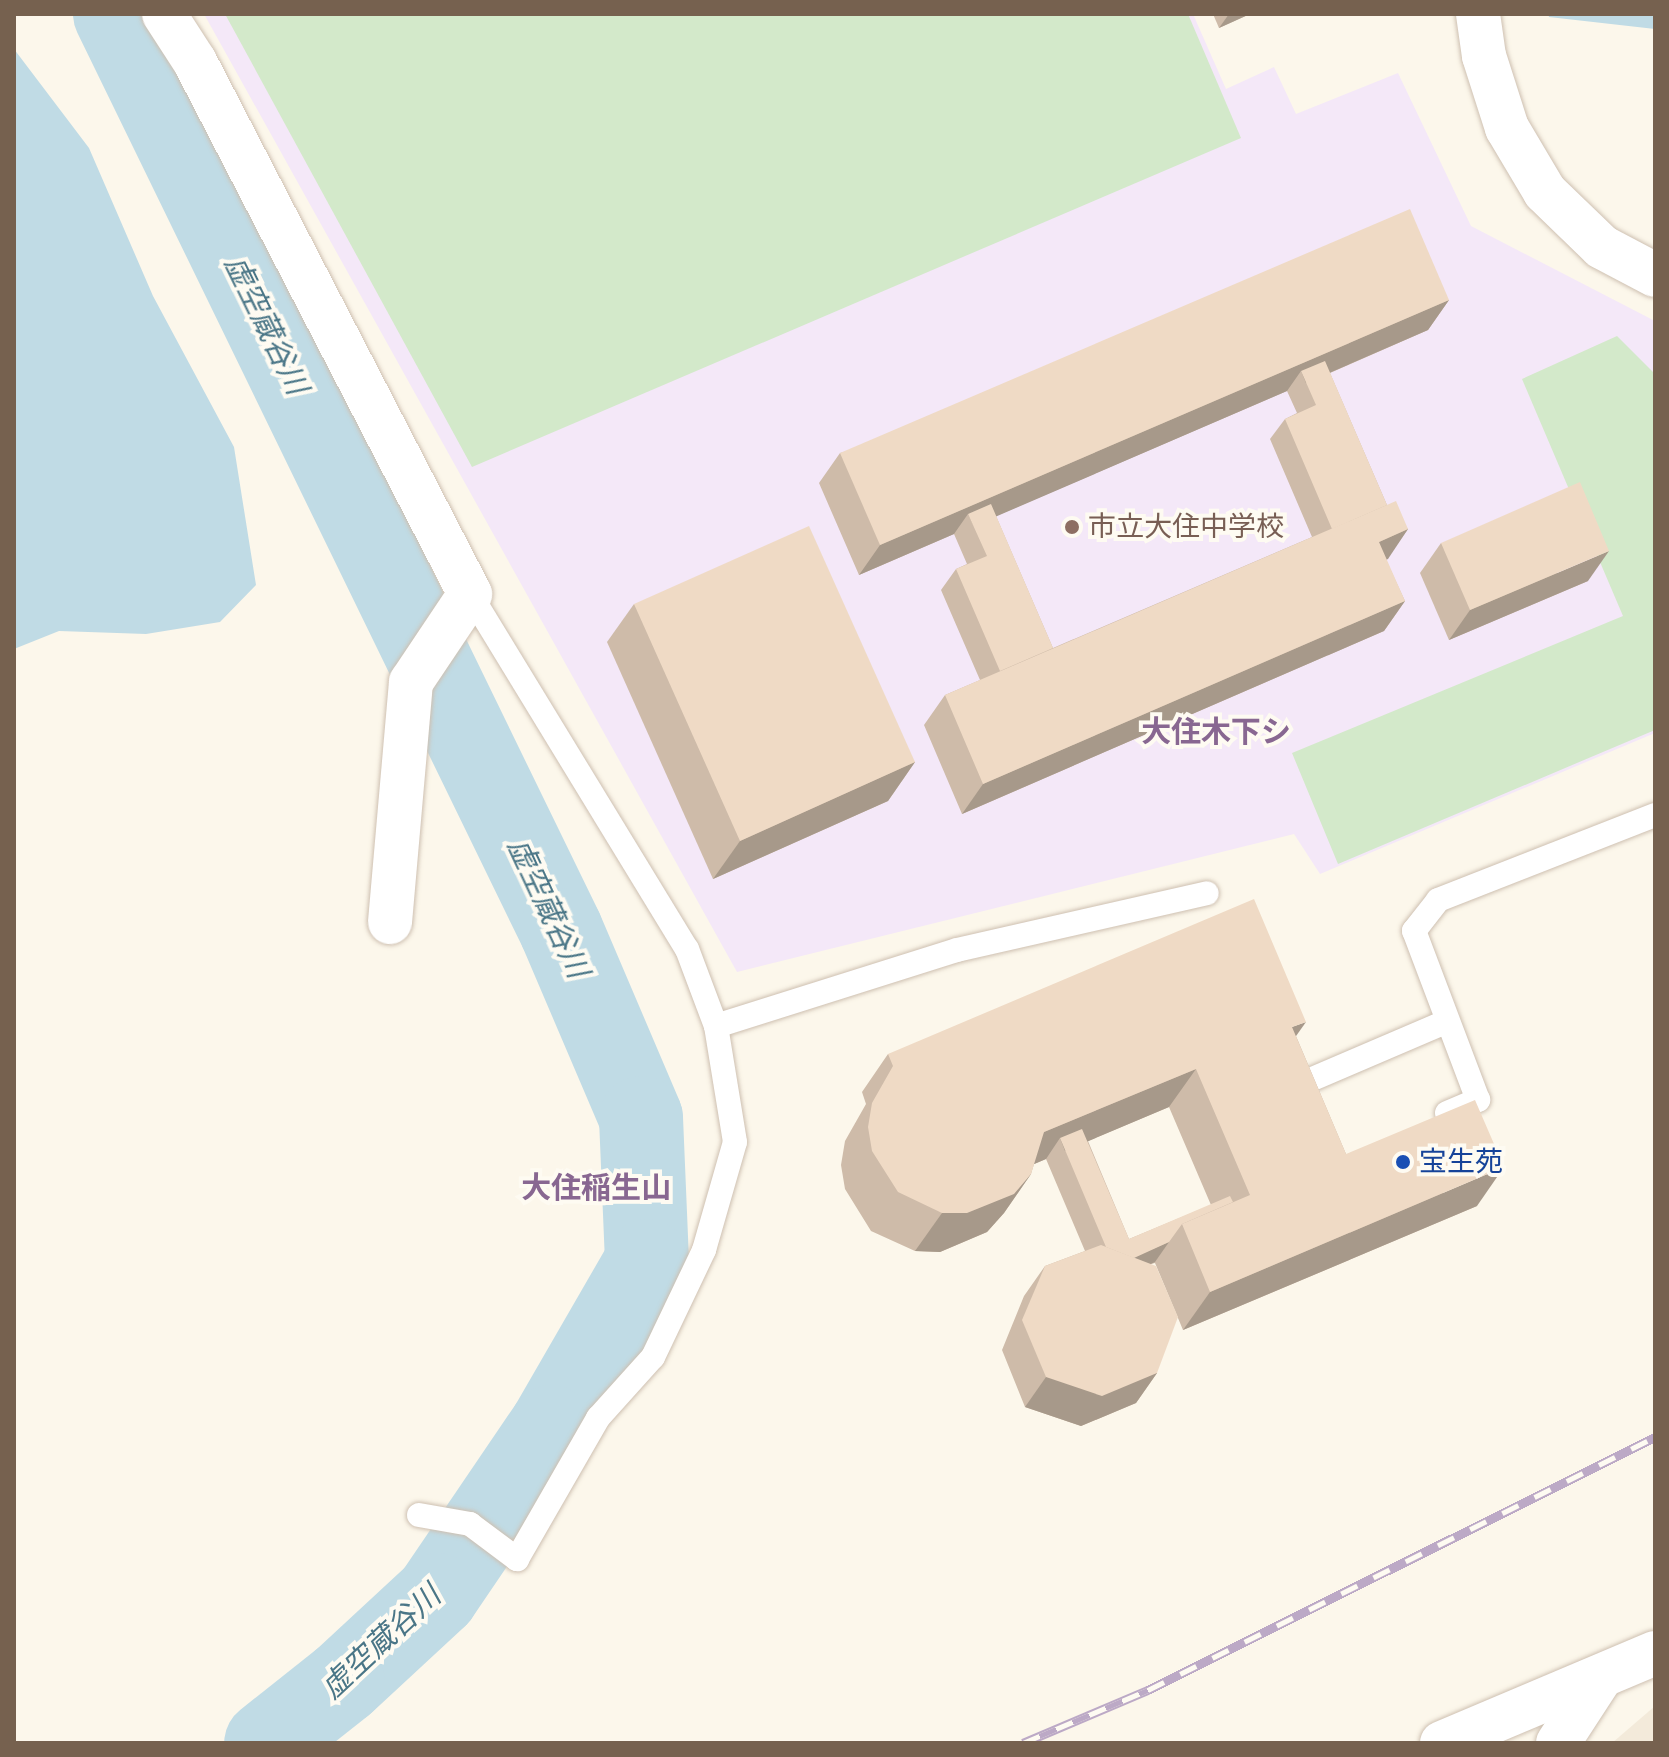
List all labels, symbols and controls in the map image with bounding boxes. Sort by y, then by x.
water label: 虚空蔵谷川 [217,250,315,400]
place label: 市立大住中学校 [1088,510,1284,544]
marker: 市立大住中学校 [1063,518,1081,536]
district label: 大住木下シ [1141,714,1291,750]
water label: 虚空蔵谷川 [500,832,596,984]
place label: 宝生苑 [1419,1145,1503,1179]
marker: 宝生苑 [1394,1153,1412,1171]
district label: 大住稲生山 [521,1170,671,1206]
water label: 虚空蔵谷川 [314,1578,448,1706]

